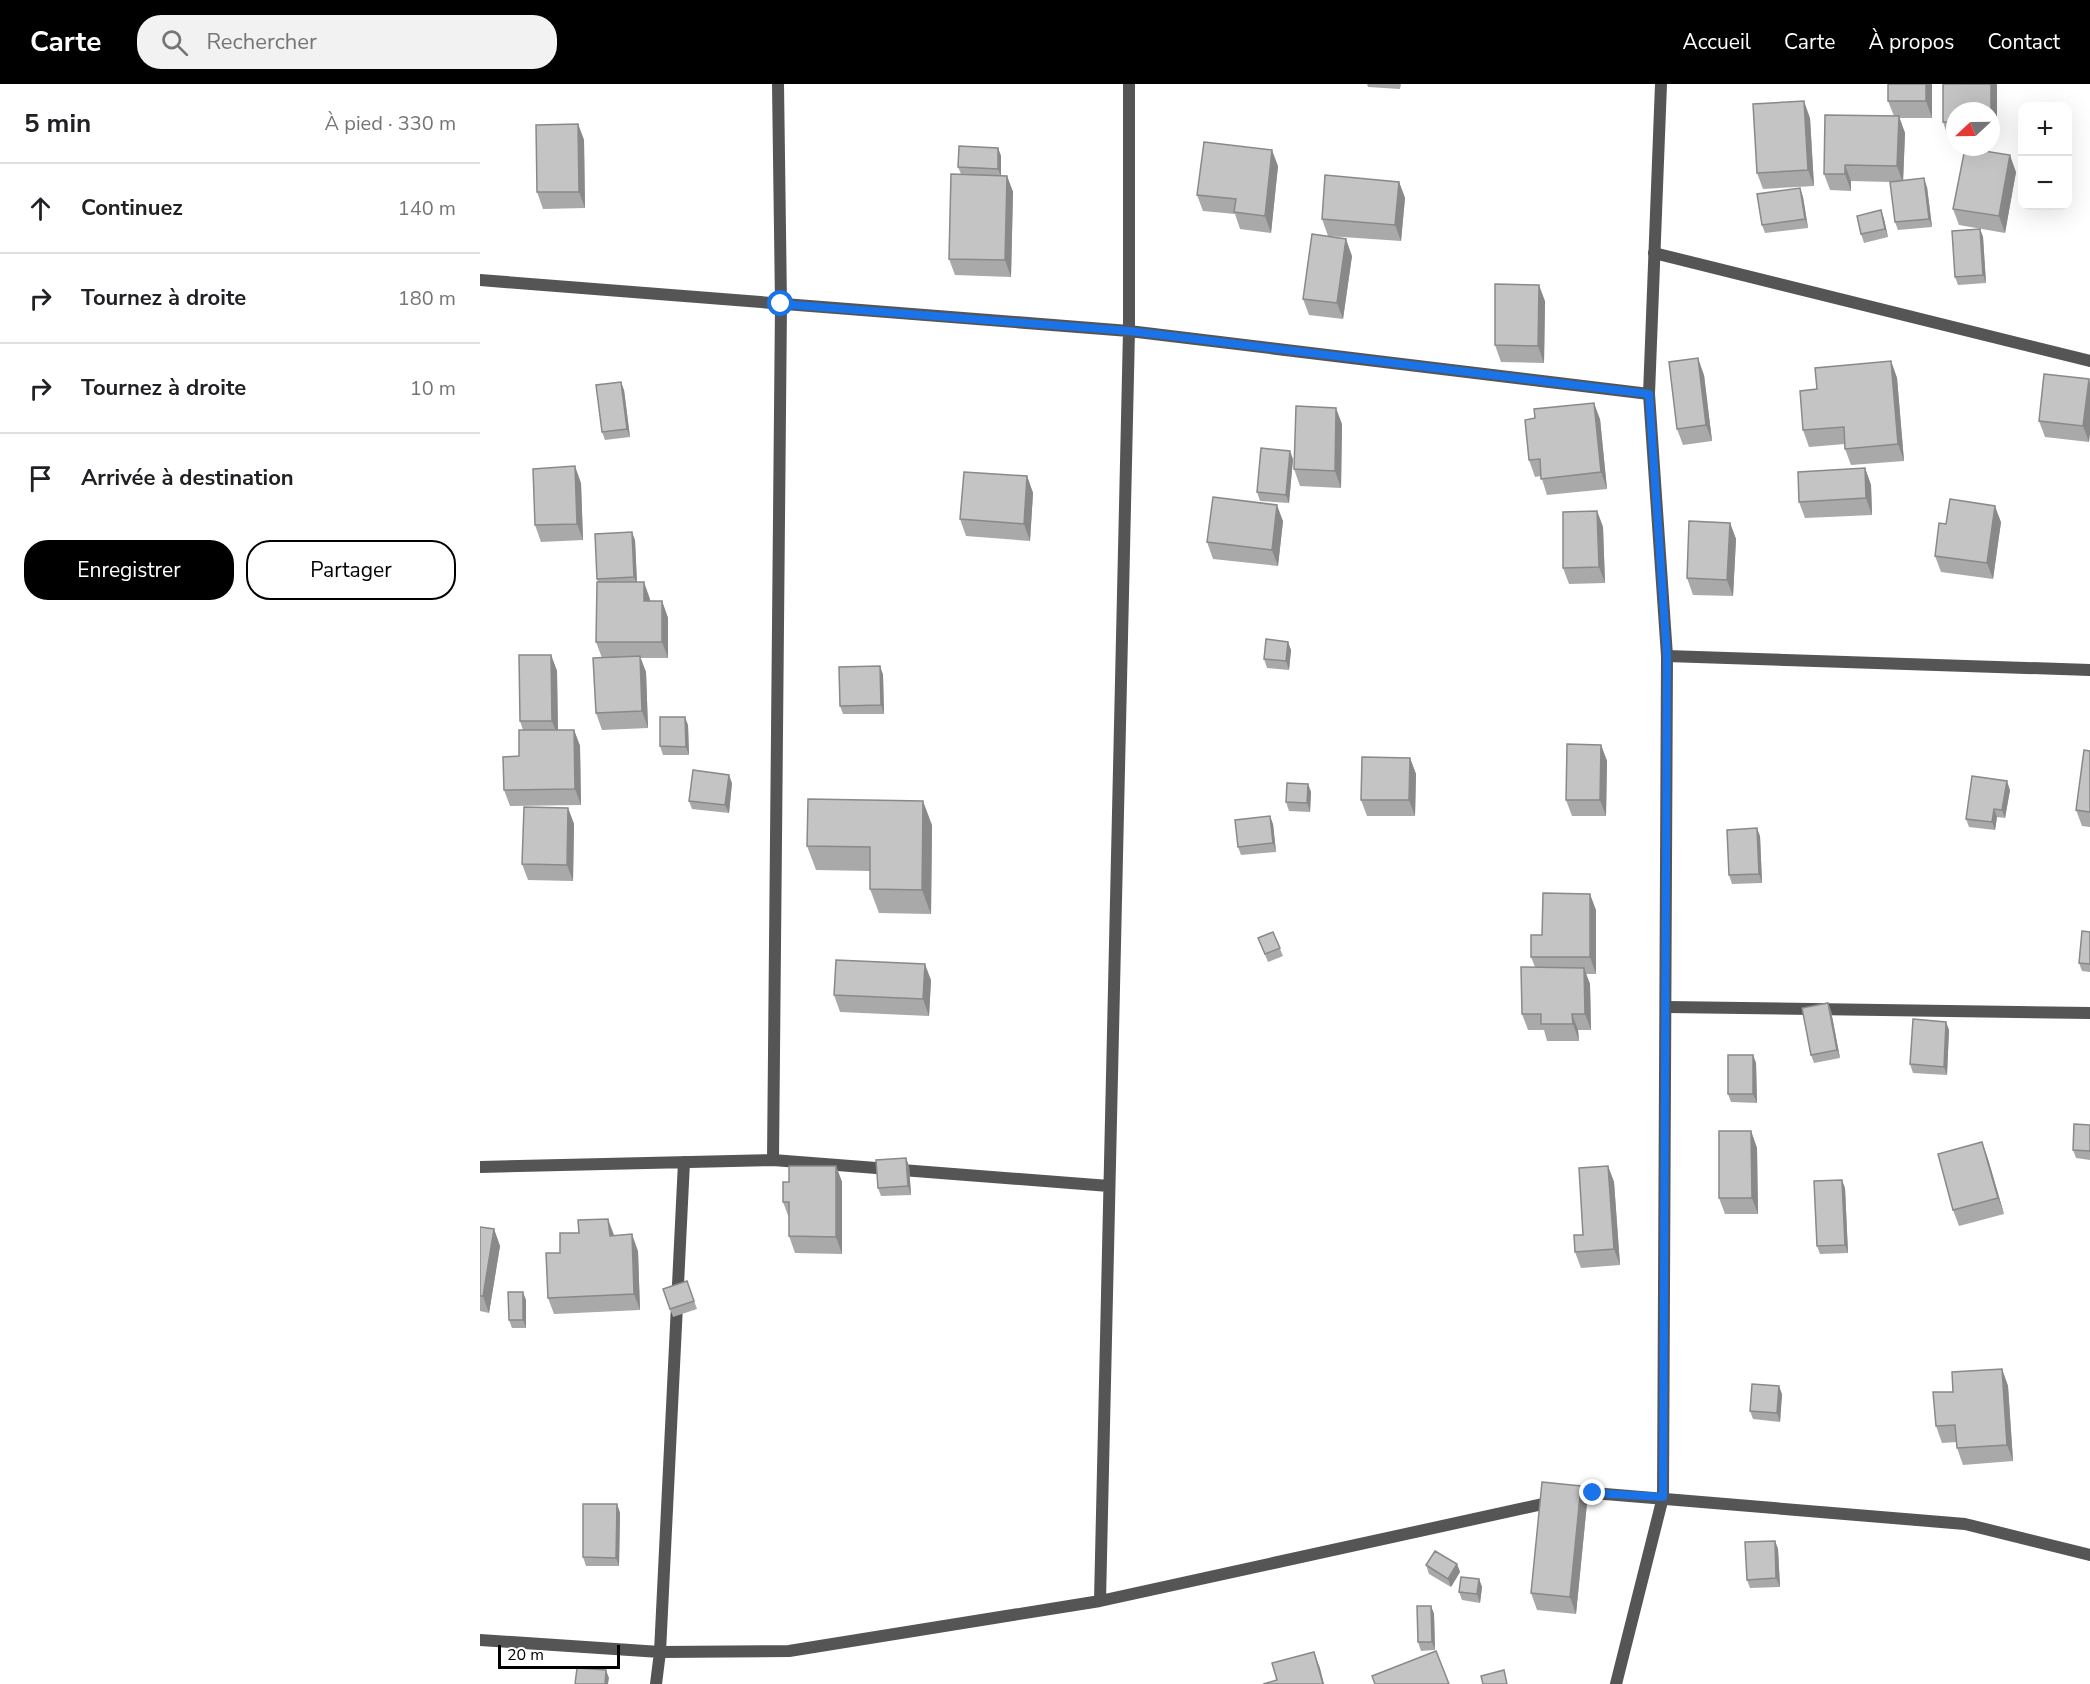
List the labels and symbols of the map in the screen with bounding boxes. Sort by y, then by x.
north arrow [1946,102,2000,156]
route start [767,290,793,316]
route end [1579,1479,1605,1505]
scale bar [498,1642,620,1670]

